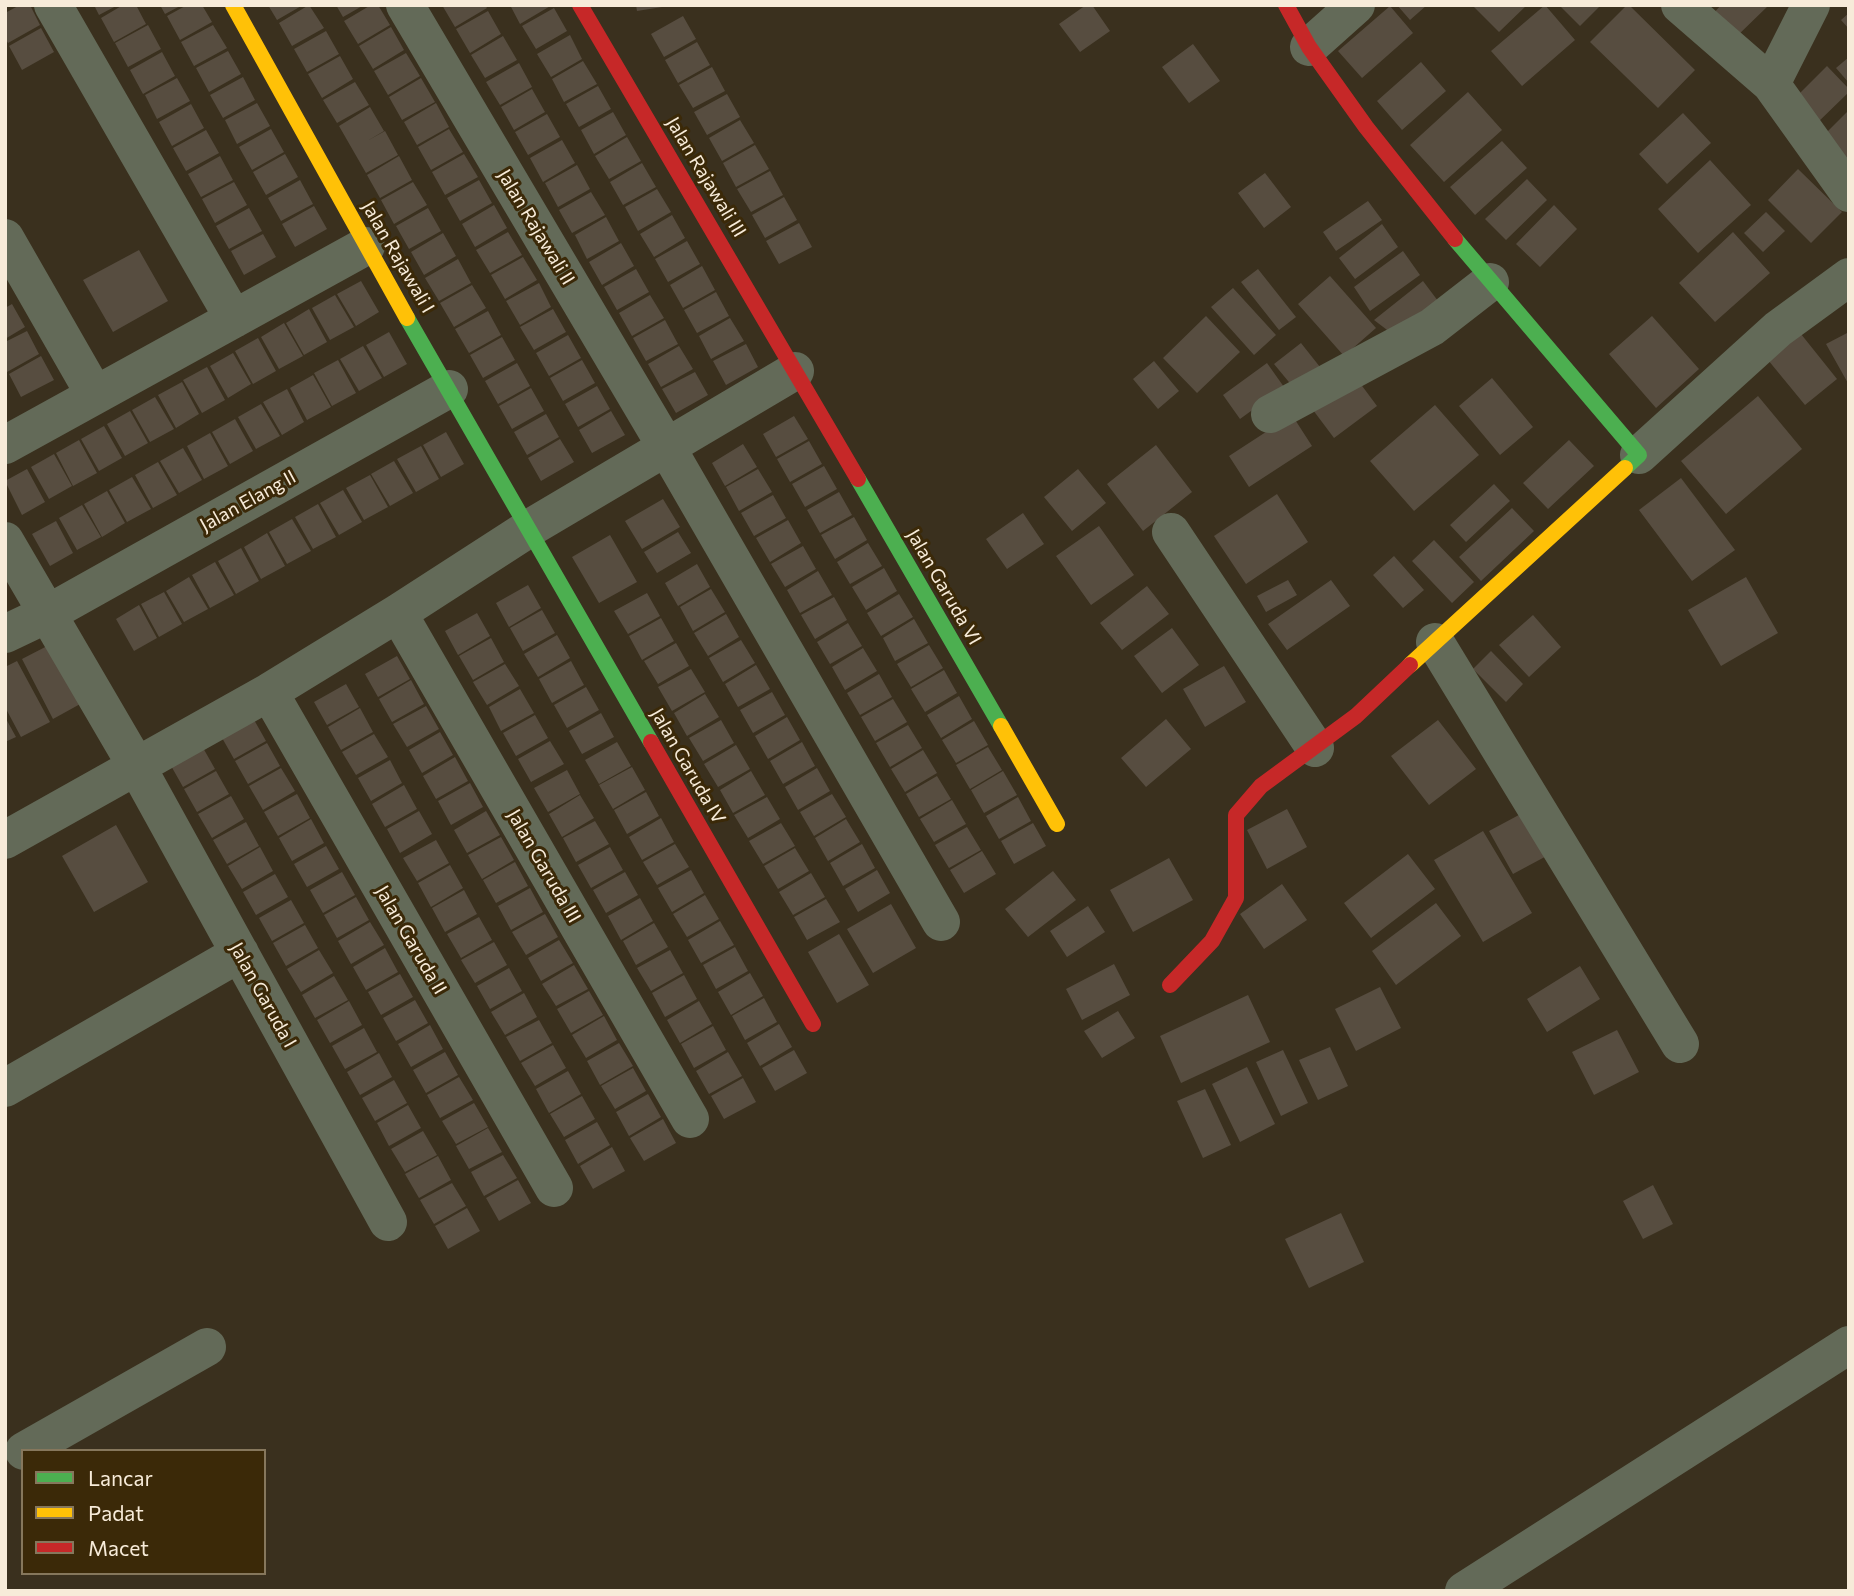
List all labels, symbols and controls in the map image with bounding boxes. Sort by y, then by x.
street label: Jalan Rajawali III [661,113,751,241]
street label: Jalan Rajawali II [493,165,579,289]
street label: Jalan Rajawali I [357,197,439,317]
street label: Jalan Elang II [196,465,300,537]
street label: Jalan Garuda VI [902,525,986,649]
street label: Jalan Garuda IV [646,704,730,828]
street label: Jalan Garuda III [502,805,586,927]
street label: Jalan Garuda II [371,881,451,999]
street label: Jalan Garuda I [225,938,301,1052]
legend [21,1449,266,1575]
text: Lancar [88,1465,153,1490]
text: Padat [88,1500,144,1525]
text: Macet [88,1535,149,1560]

